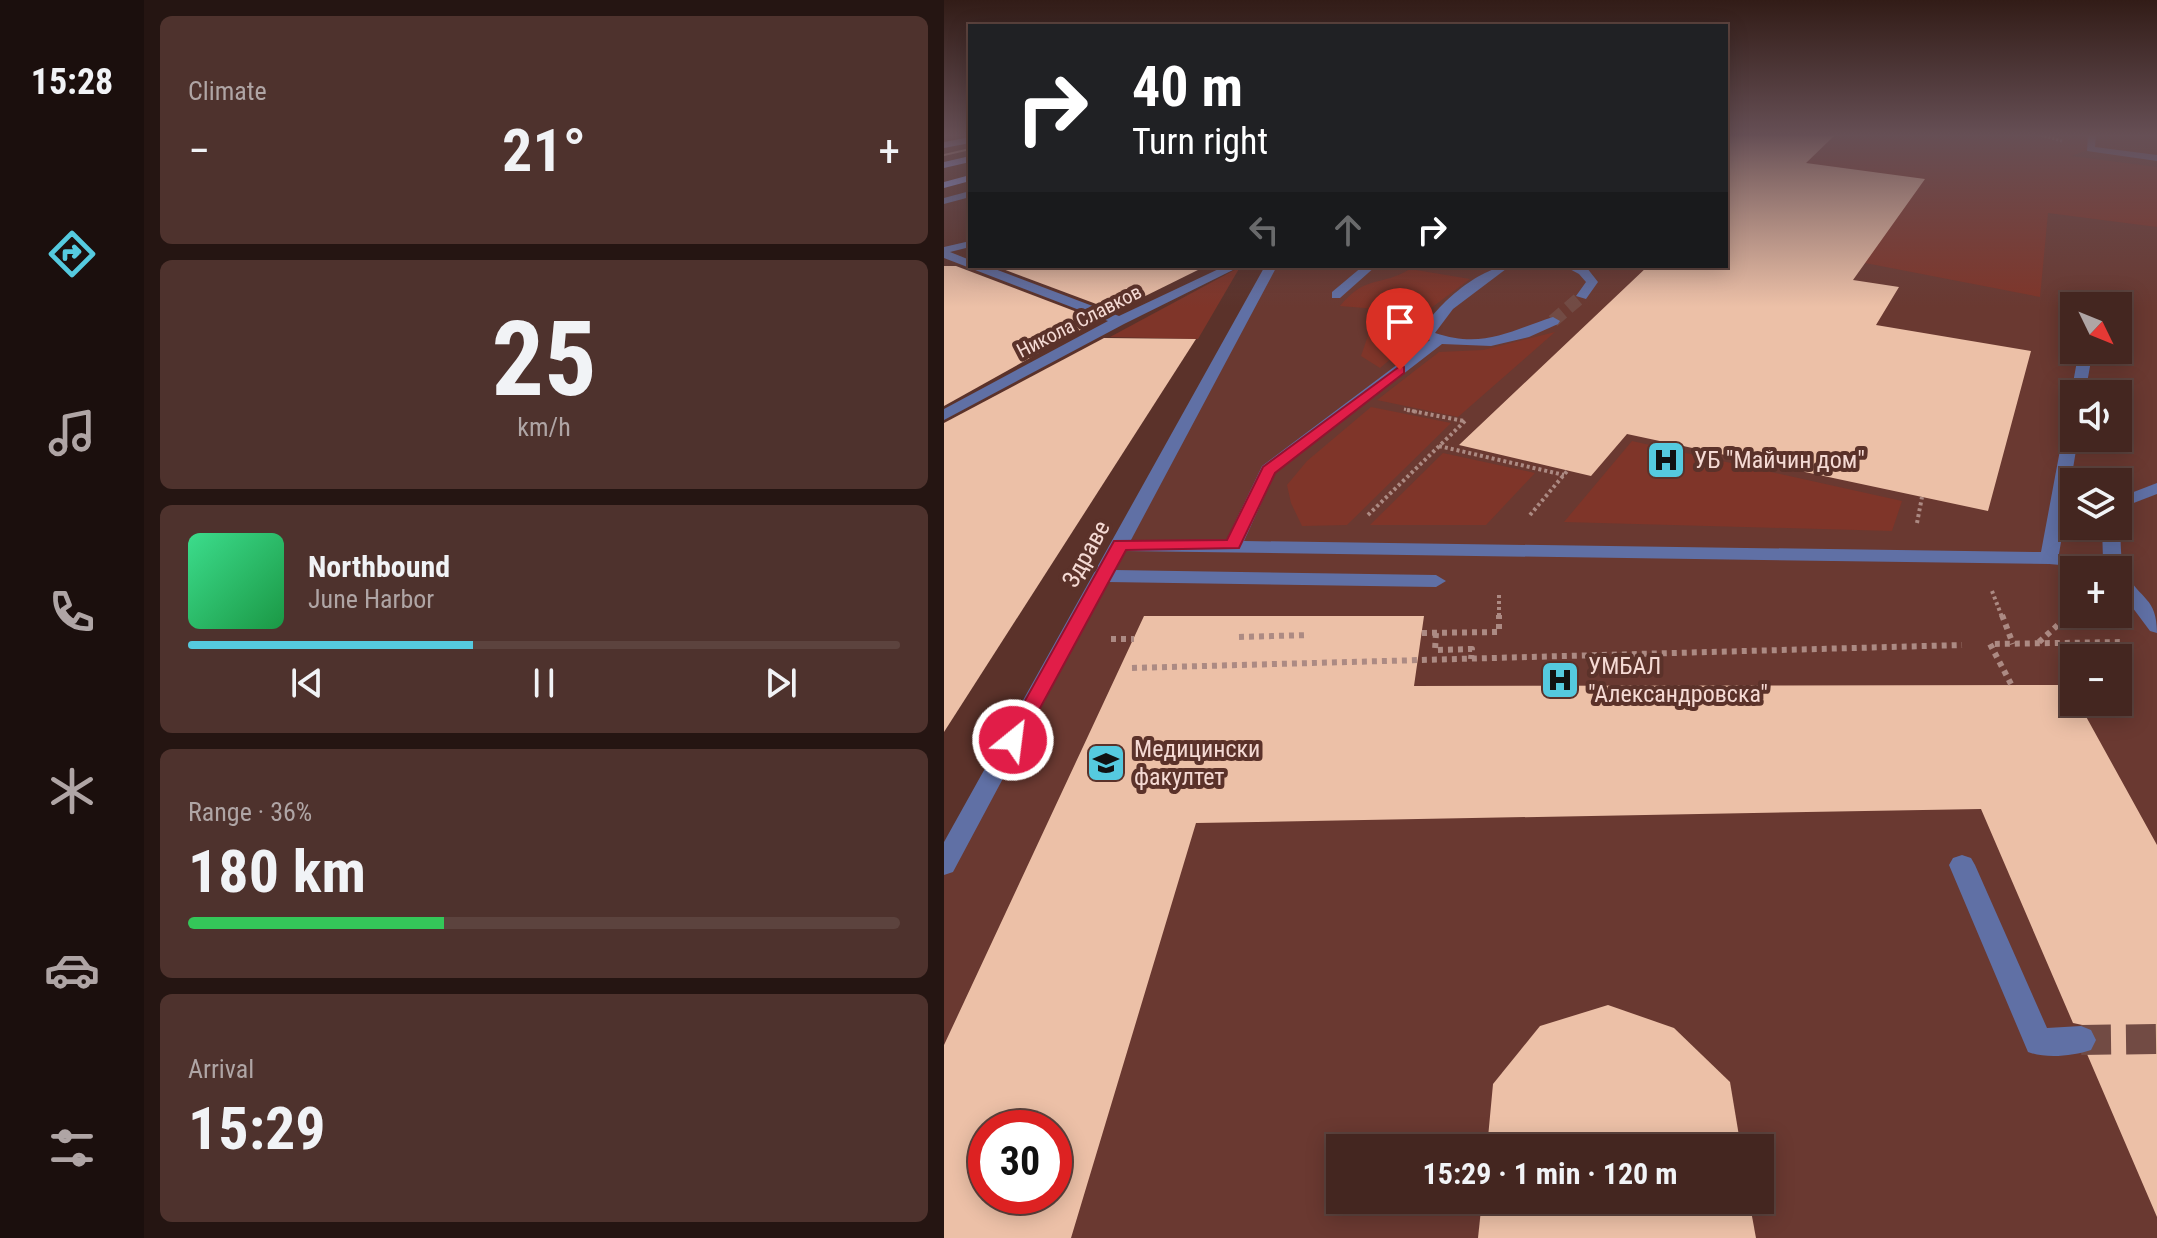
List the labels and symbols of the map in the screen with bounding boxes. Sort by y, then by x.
street label: Никола Славков [1013,279,1145,363]
pin [1366,288,1434,370]
north arrow [2060,292,2132,364]
hospital icon: УБ "Майчин дом" [1645,439,1687,481]
place label: УБ "Майчин дом" [1694,446,1865,474]
street label: Здраве [1056,516,1116,592]
place label: УМБАЛ "Александровска" [1588,652,1768,708]
hospital icon: УМБАЛ "Александровска" [1539,659,1581,701]
position arrow [971,698,1055,782]
place label: Медицински факултет [1134,735,1260,791]
school or university icon: Медицински факултет [1085,742,1127,784]
speed limit sign: 30 [968,1110,1072,1214]

